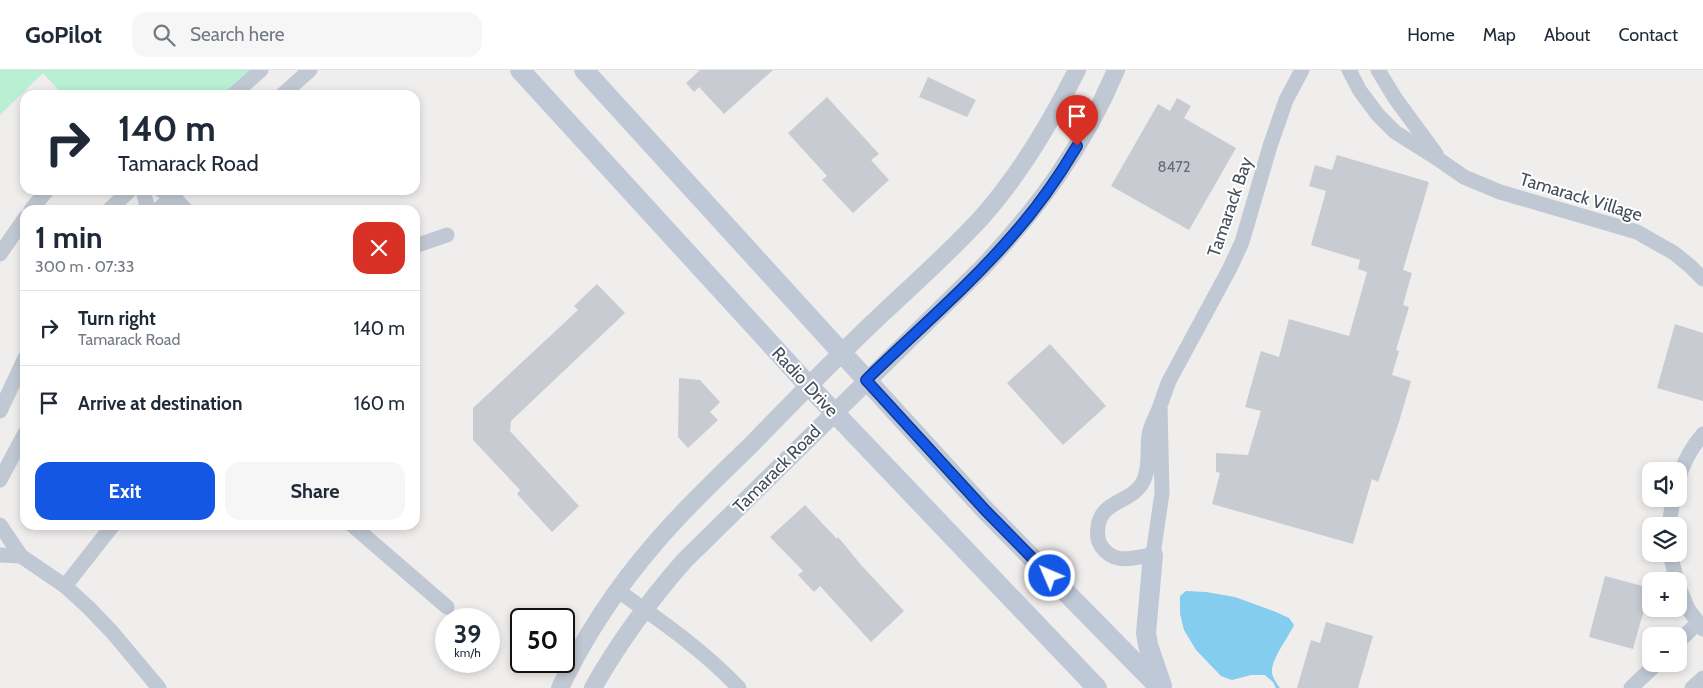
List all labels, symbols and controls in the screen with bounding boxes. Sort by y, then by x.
search box [132,12,482,57]
text: GoPilot [25,20,102,49]
icon: search [150,21,178,49]
text: Search here [190,23,284,46]
text: Home [1407,24,1455,46]
text: Map [1483,24,1516,46]
text: About [1544,24,1590,46]
text: Contact [1618,24,1678,46]
pin [1056,95,1098,146]
icon: arrive [1063,102,1091,130]
text: 140 m [118,107,216,150]
icon: right [35,110,100,175]
text: Tamarack Road [118,150,259,177]
street label: Tamarack Bay [1203,154,1257,260]
house number: 8472 [1157,158,1191,176]
street label: Tamarack Village [1517,168,1645,226]
text: 1 min [35,219,103,256]
button: close [353,222,405,274]
text: 300 m · 07:33 [35,257,134,276]
text: Turn right [78,307,156,330]
icon: right [35,314,63,342]
text: 140 m [354,317,405,340]
text: Tamarack Road [78,330,180,349]
street label: Radio Drive [767,342,843,422]
icon: arrive [35,389,63,417]
text: Arrive at destination [78,392,242,415]
text: 160 m [354,392,405,415]
street label: Tamarack Road [729,421,825,517]
button: Exit [35,462,215,520]
button: Share [225,462,405,520]
map controls [1642,462,1687,672]
button: sound [1642,462,1687,507]
button: layers [1642,517,1687,562]
position arrow [1023,549,1075,601]
button: + [1642,572,1687,617]
speed limit sign: 50 [510,608,575,673]
text: 39 [454,619,481,649]
button: − [1642,627,1687,672]
text: km/h [454,645,481,660]

